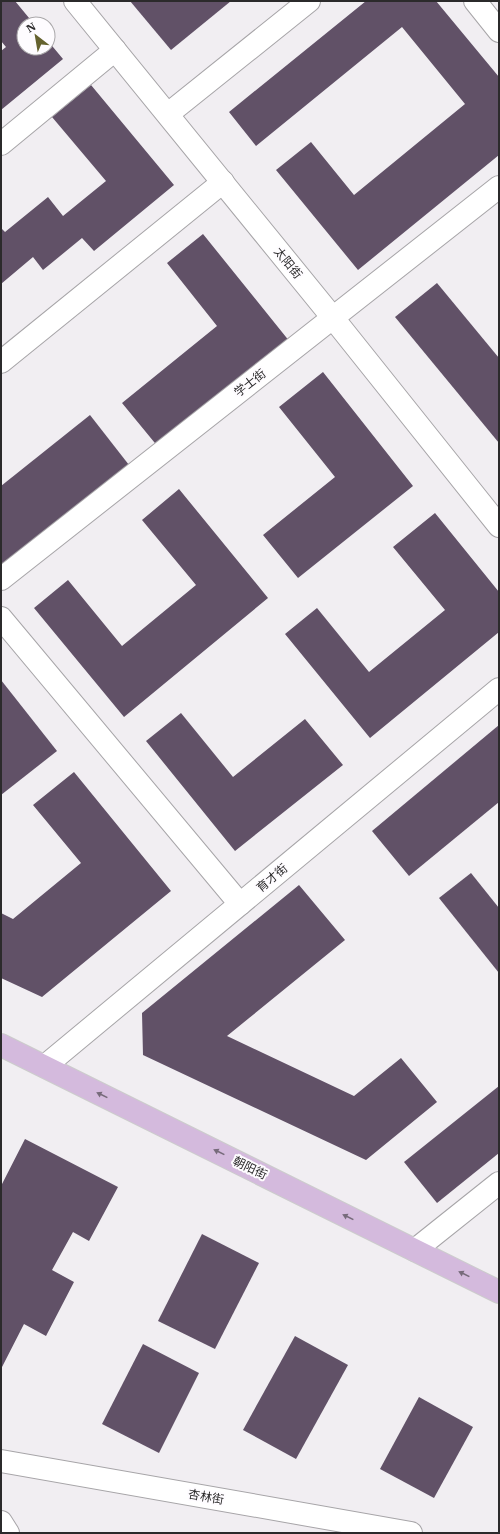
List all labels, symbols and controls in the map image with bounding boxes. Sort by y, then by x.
north arrow [16,16,56,56]
text: N [24,19,38,36]
street label: 太阳街 [271,244,306,281]
street label: 学士街 [231,366,268,400]
street label: 育才街 [253,860,290,895]
one-way arrow [97,1091,108,1098]
one-way arrow [213,1149,224,1156]
street label: 朝阳街 [231,1153,270,1182]
one-way arrow [342,1213,353,1220]
one-way arrow [458,1271,470,1278]
street label: 杏林街 [187,1486,225,1507]

